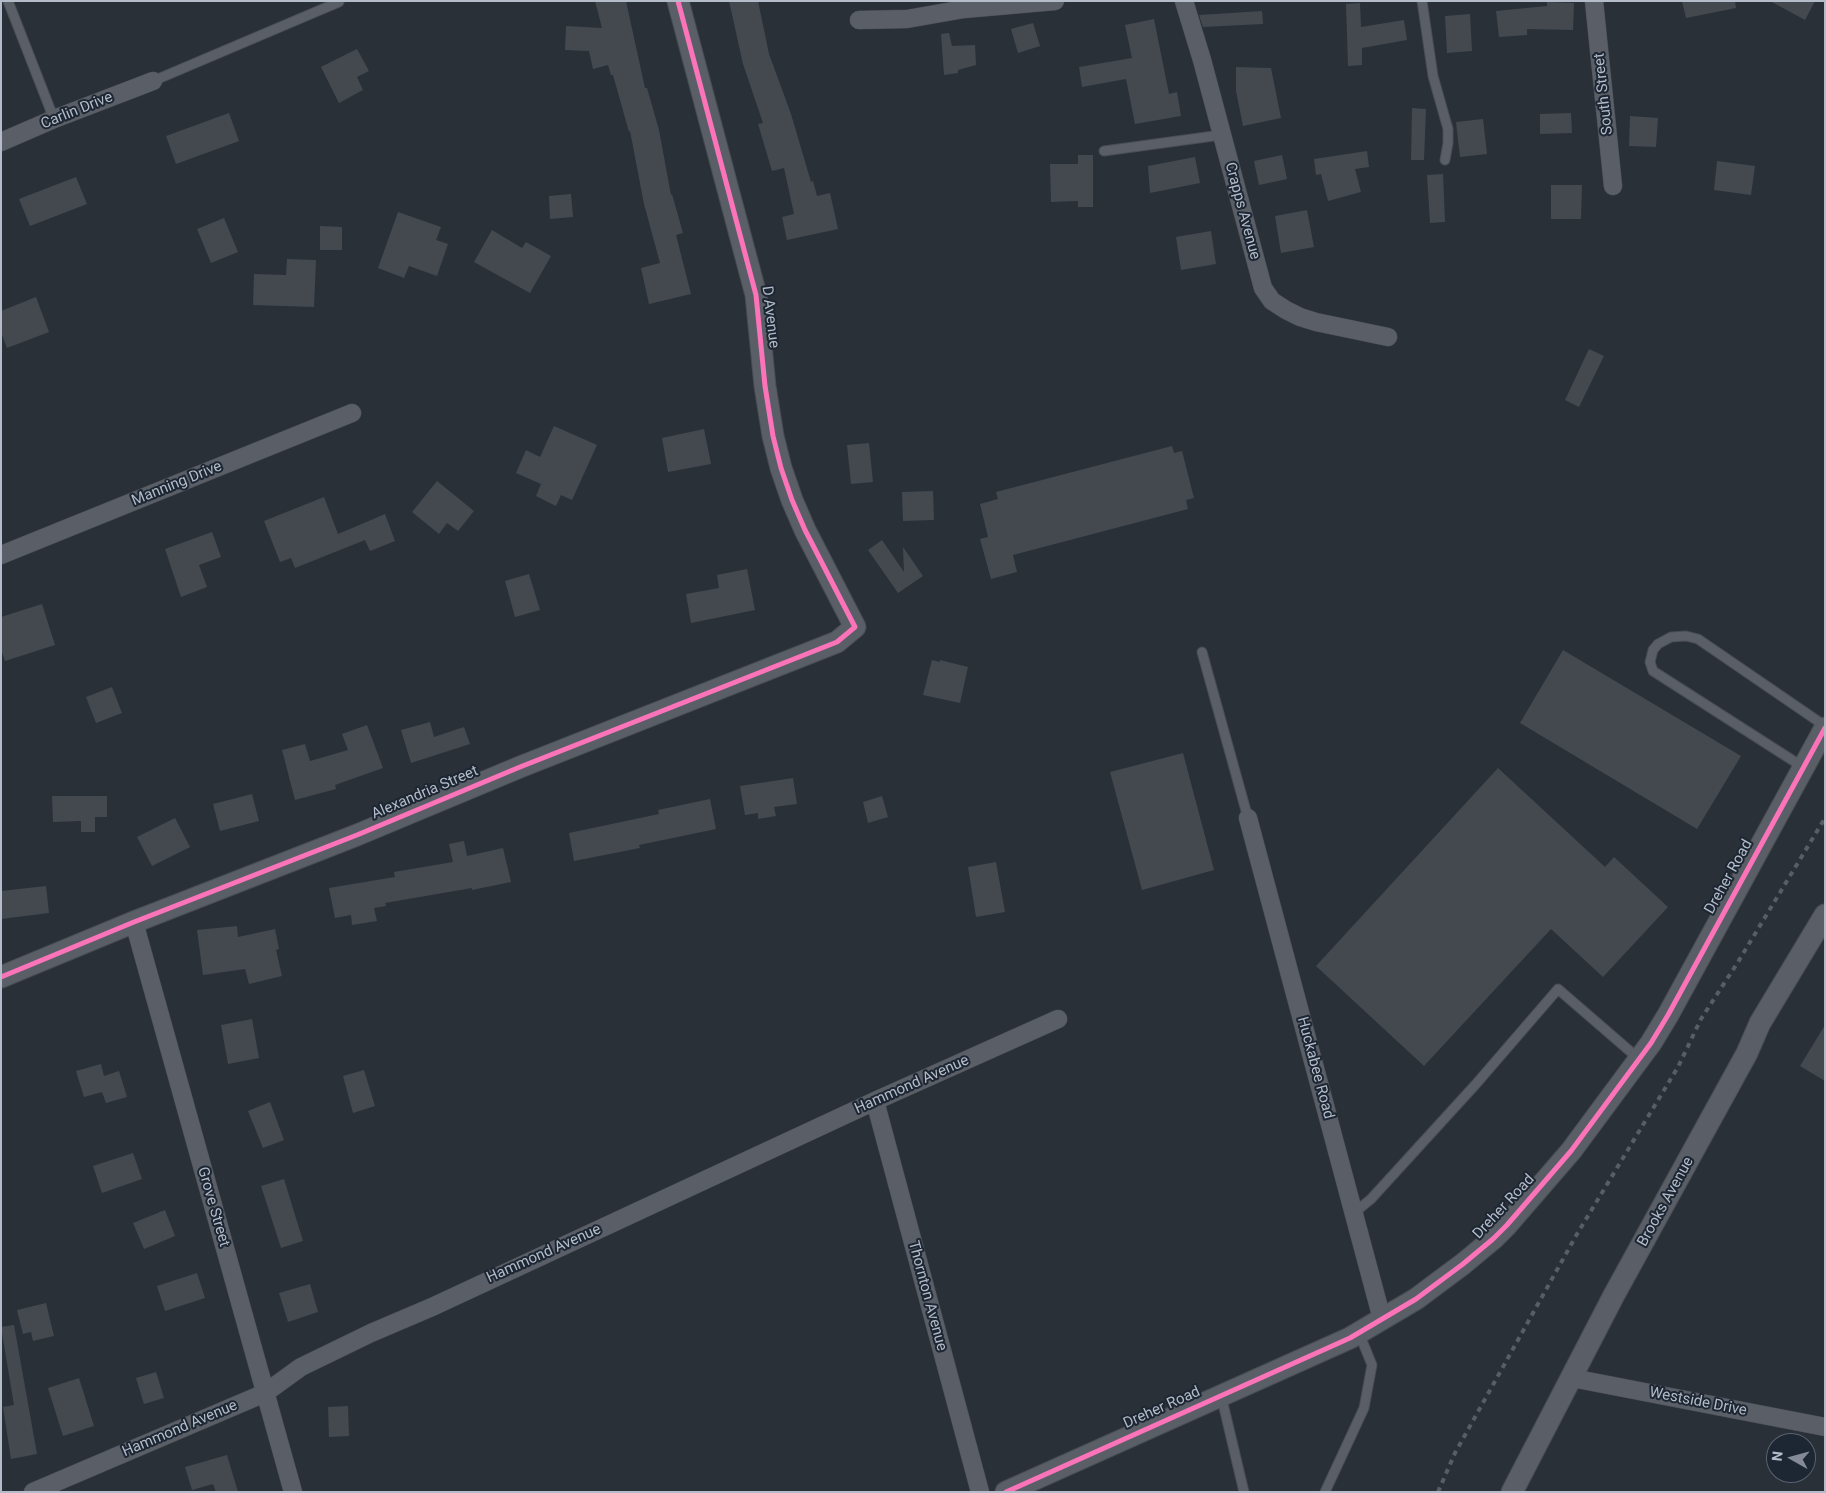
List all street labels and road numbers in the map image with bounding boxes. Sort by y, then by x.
street label: South Street [1591,52,1617,136]
street label: Carlin Drive [38,88,116,134]
street label: Crapps Avenue [1220,160,1264,262]
street label: D Avenue [757,285,783,349]
street label: Manning Drive [129,458,225,510]
street label: Alexandria Street [369,762,481,824]
street label: Dreher Road [1701,837,1757,917]
street label: Huckabee Road [1293,1015,1337,1121]
street label: Hammond Avenue [852,1052,972,1118]
street label: Brooks Avenue [1634,1154,1698,1250]
street label: Grove Street [193,1165,233,1249]
street label: Dreher Road [1469,1171,1539,1243]
street label: Hammond Avenue [484,1221,604,1287]
street label: Thornton Avenue [904,1239,950,1353]
street label: Dreher Road [1121,1383,1203,1433]
street label: Westside Drive [1648,1384,1748,1420]
street label: Hammond Avenue [120,1397,240,1461]

